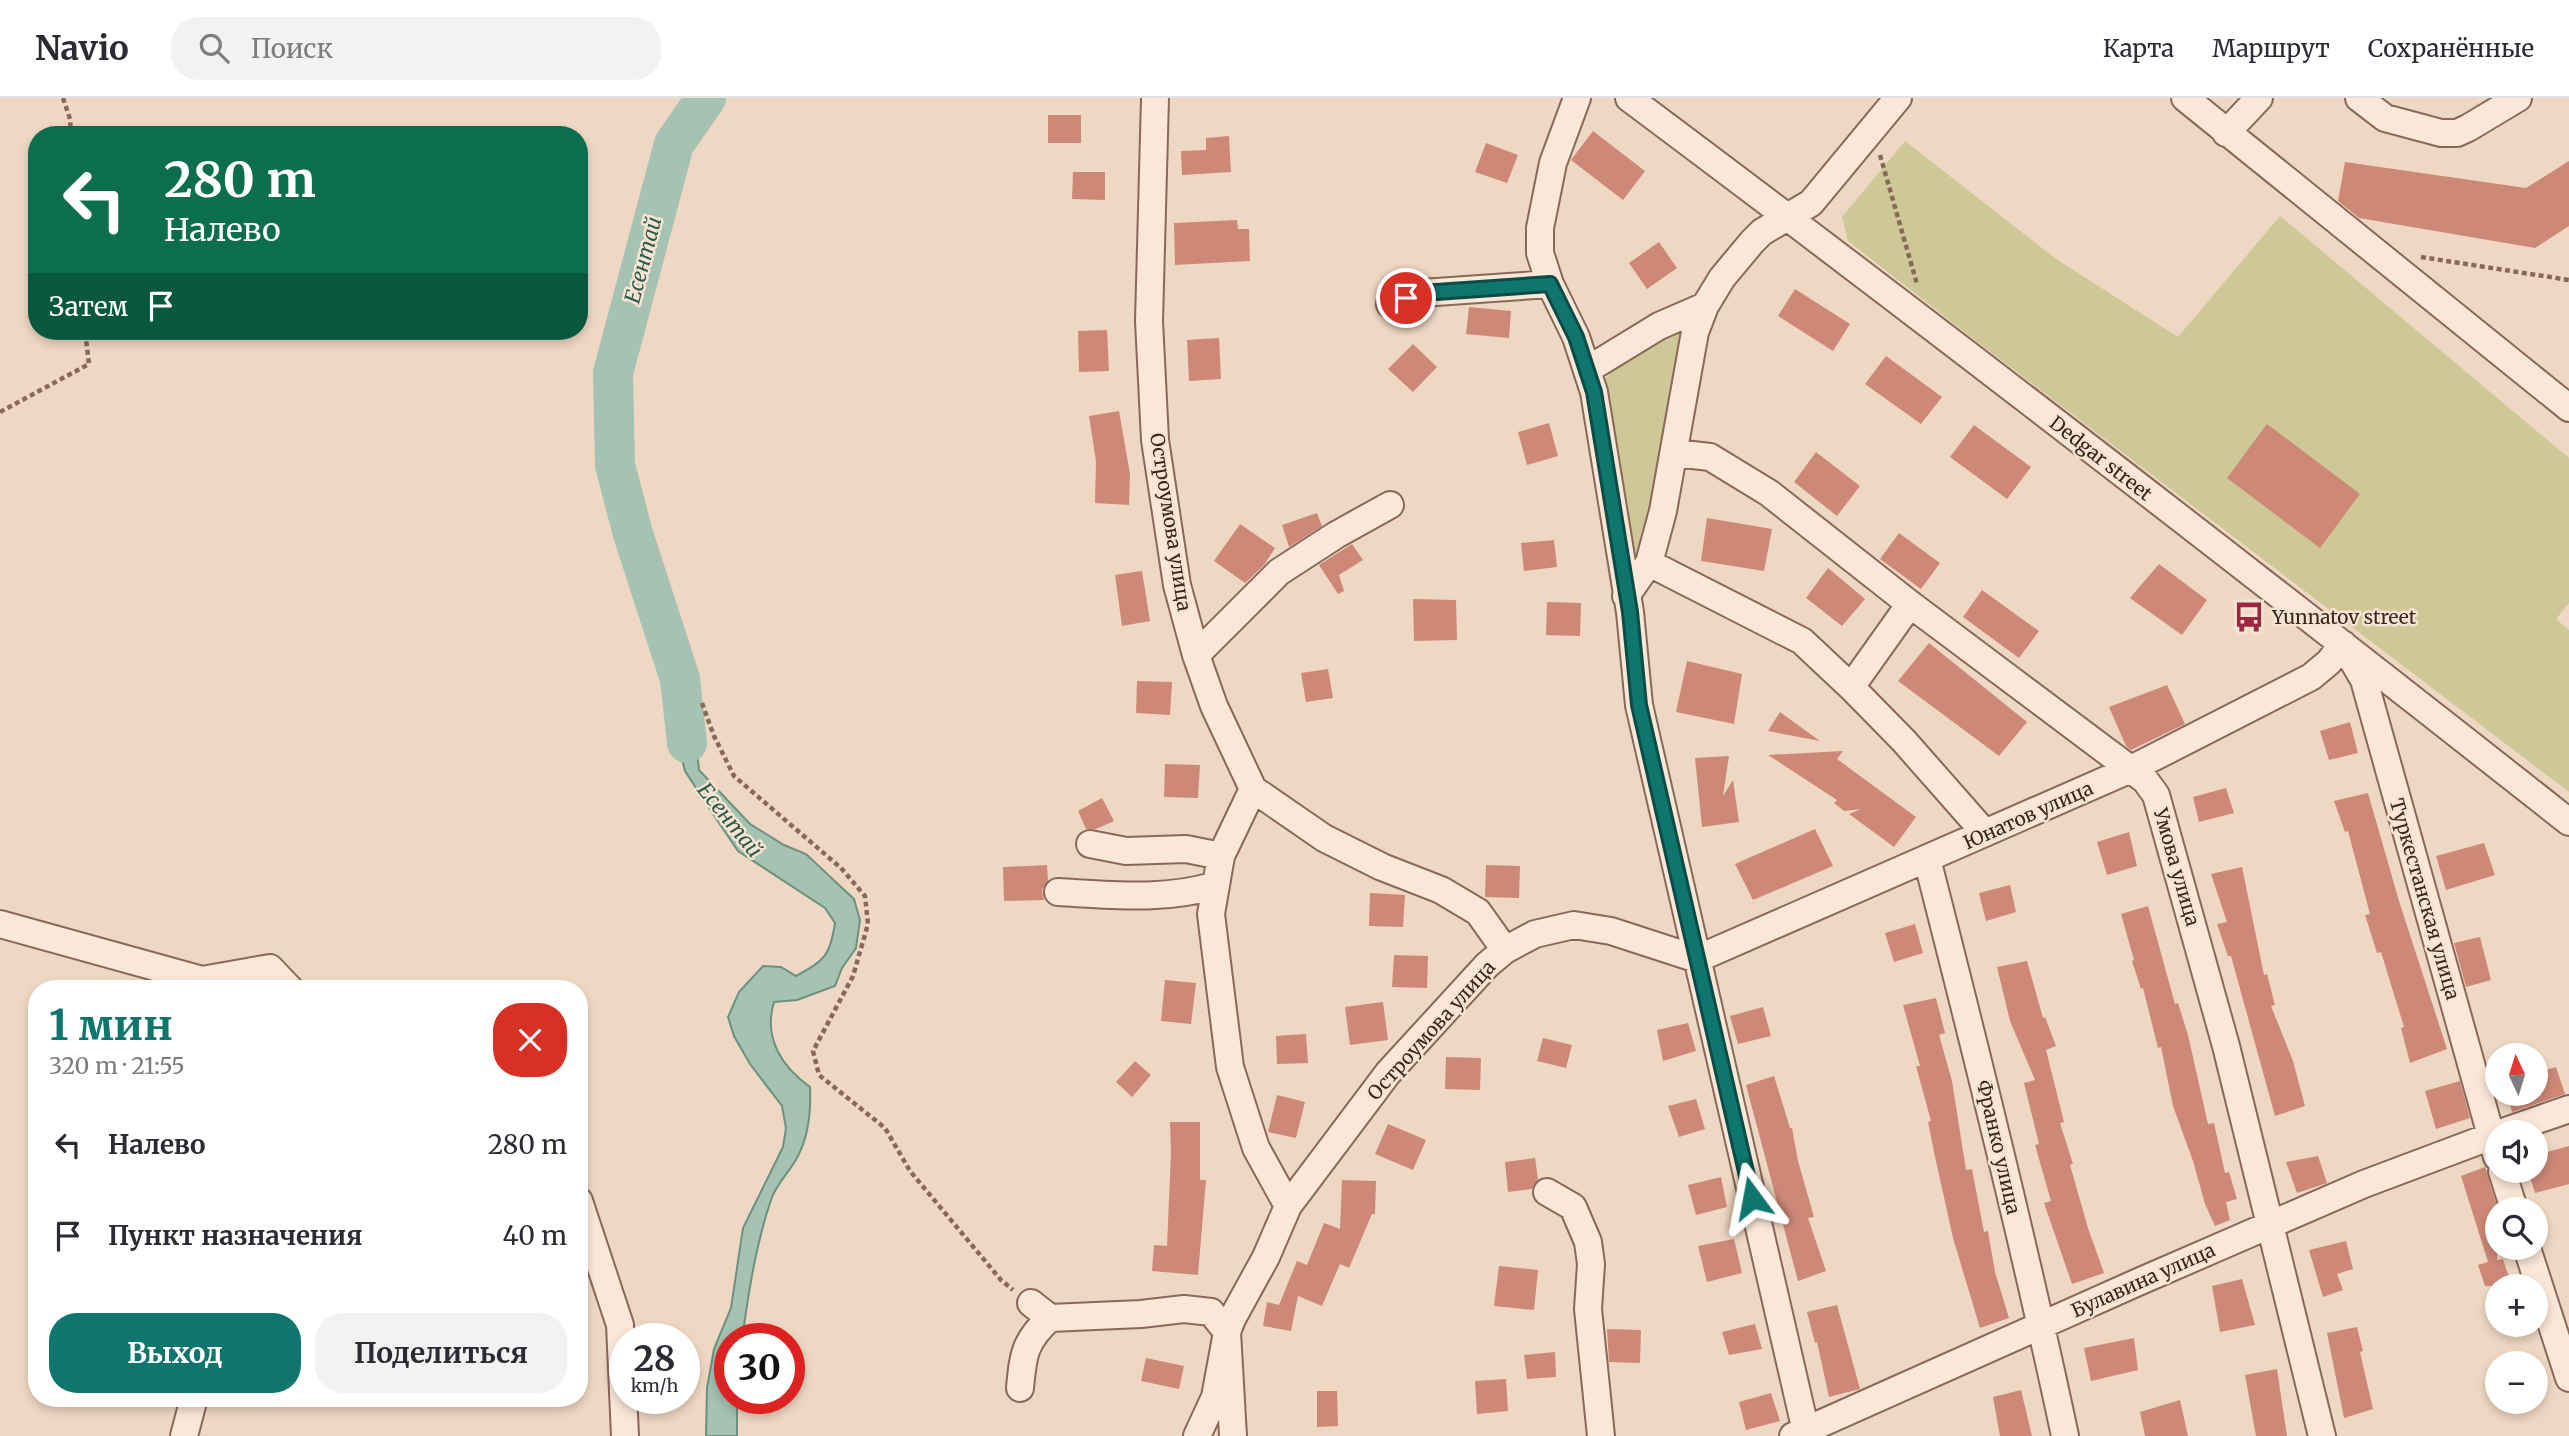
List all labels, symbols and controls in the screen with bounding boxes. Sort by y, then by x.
search box [171,17,661,80]
text: Navio [35,28,129,69]
icon: search [195,29,233,67]
text: Поиск [251,32,333,65]
text: Карта [2103,33,2174,64]
text: Маршрут [2212,33,2330,64]
text: Сохранённые [2368,33,2534,64]
text: 280 m [164,149,316,210]
icon: left [49,154,140,245]
text: Налево [164,210,281,250]
water label: Есентай [618,214,668,306]
pin [1376,268,1436,328]
icon: arrive [1387,279,1425,317]
icon: arrive [142,287,180,325]
text: Затем [49,290,128,323]
street label: Dedgar street [2045,411,2158,506]
street label: Остроумова улица [1145,431,1197,613]
bus stop icon: Yunnatov street [2232,600,2266,634]
place label: Yunnatov street [2271,605,2417,629]
street label: Юнатов улица [1959,776,2097,854]
water label: Есентай [692,777,768,863]
street label: Туркестанская улица [2385,796,2465,1002]
street label: Умова улица [2148,804,2205,929]
street label: Остроумова улица [1362,955,1500,1105]
text: 1 мин [49,999,173,1051]
button: close [493,1003,567,1077]
north arrow [2485,1043,2548,1106]
map controls [2485,1043,2548,1414]
text: 320 m · 21:55 [49,1051,185,1080]
street label: Франко улица [1972,1077,2026,1217]
button: sound [2485,1120,2548,1183]
icon: left [49,1126,87,1164]
text: Налево [108,1128,206,1161]
text: 280 m [488,1128,567,1161]
position arrow [1715,1161,1789,1235]
button: search [2485,1197,2548,1260]
icon: arrive [49,1217,87,1255]
text: Пункт назначения [108,1219,362,1252]
text: 40 m [503,1219,567,1252]
street label: Булавина улица [2067,1238,2219,1322]
button: + [2485,1274,2548,1337]
button: Выход [49,1313,301,1393]
button: Поделиться [315,1313,567,1393]
speed limit sign: 30 [714,1323,805,1414]
text: 28 [633,1337,676,1381]
button: − [2485,1351,2548,1414]
text: km/h [631,1374,678,1397]

